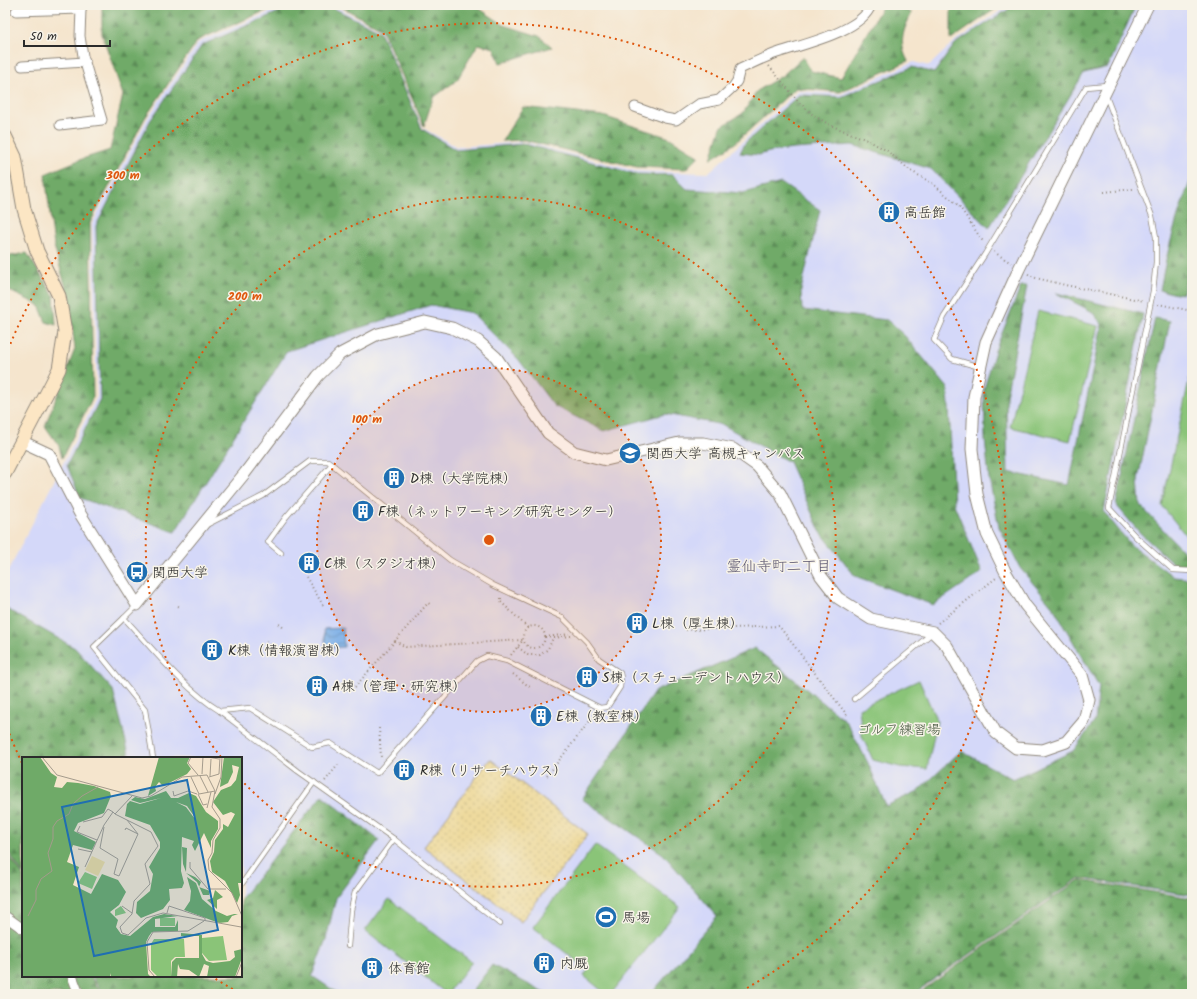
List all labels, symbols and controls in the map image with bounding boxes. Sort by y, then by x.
scale bar [24,22,110,48]
text: 50 m [30,27,57,46]
text: 300 m [105,166,140,185]
building icon: 高岳館 [876,199,902,225]
place label: 高岳館 [904,202,946,224]
text: 200 m [228,287,262,306]
text: 100 m [352,410,382,429]
school or university icon: 関西大学 高槻キャンパス [617,440,643,466]
place label: 関西大学 高槻キャンパス [646,443,805,465]
building icon: D棟（大学院棟） [381,465,407,491]
place label: D棟（大学院棟） [410,468,517,490]
building icon: F棟（ネットワーキング研究センター） [350,498,376,524]
place label: F棟（ネットワーキング研究センター） [378,501,622,523]
centre of rings [482,533,496,547]
building icon: C棟（スタジオ棟） [296,550,322,576]
place label: C棟（スタジオ棟） [324,553,445,575]
district label: 霊仙寺町二丁目 [726,555,832,579]
bus stop icon: 関西大学 [124,559,150,585]
place label: 関西大学 [152,562,208,584]
building icon: L棟（厚生棟） [624,610,650,636]
place label: L棟（厚生棟） [652,613,744,635]
building icon: K棟（情報演習棟） [199,637,225,663]
place label: K棟（情報演習棟） [228,640,348,662]
building icon: S棟（スチューデントハウス） [574,664,600,690]
place label: S棟（スチューデントハウス） [602,667,791,689]
building icon: A棟（管理・研究棟） [304,673,330,699]
place label: A棟（管理・研究棟） [332,676,467,698]
building icon: E棟（教室棟） [528,703,554,729]
place label: E棟（教室棟） [556,706,648,728]
park label: ゴルフ練習場 [857,719,941,741]
inset map [22,757,242,977]
building icon: R棟（リサーチハウス） [391,757,417,783]
place label: R棟（リサーチハウス） [420,760,567,782]
sports icon: 馬場 [593,904,619,930]
place label: 馬場 [622,907,650,929]
building icon: 内厩 [531,950,557,976]
place label: 内厩 [560,953,588,975]
building icon: 体育館 [359,955,385,981]
place label: 体育館 [388,958,430,980]

